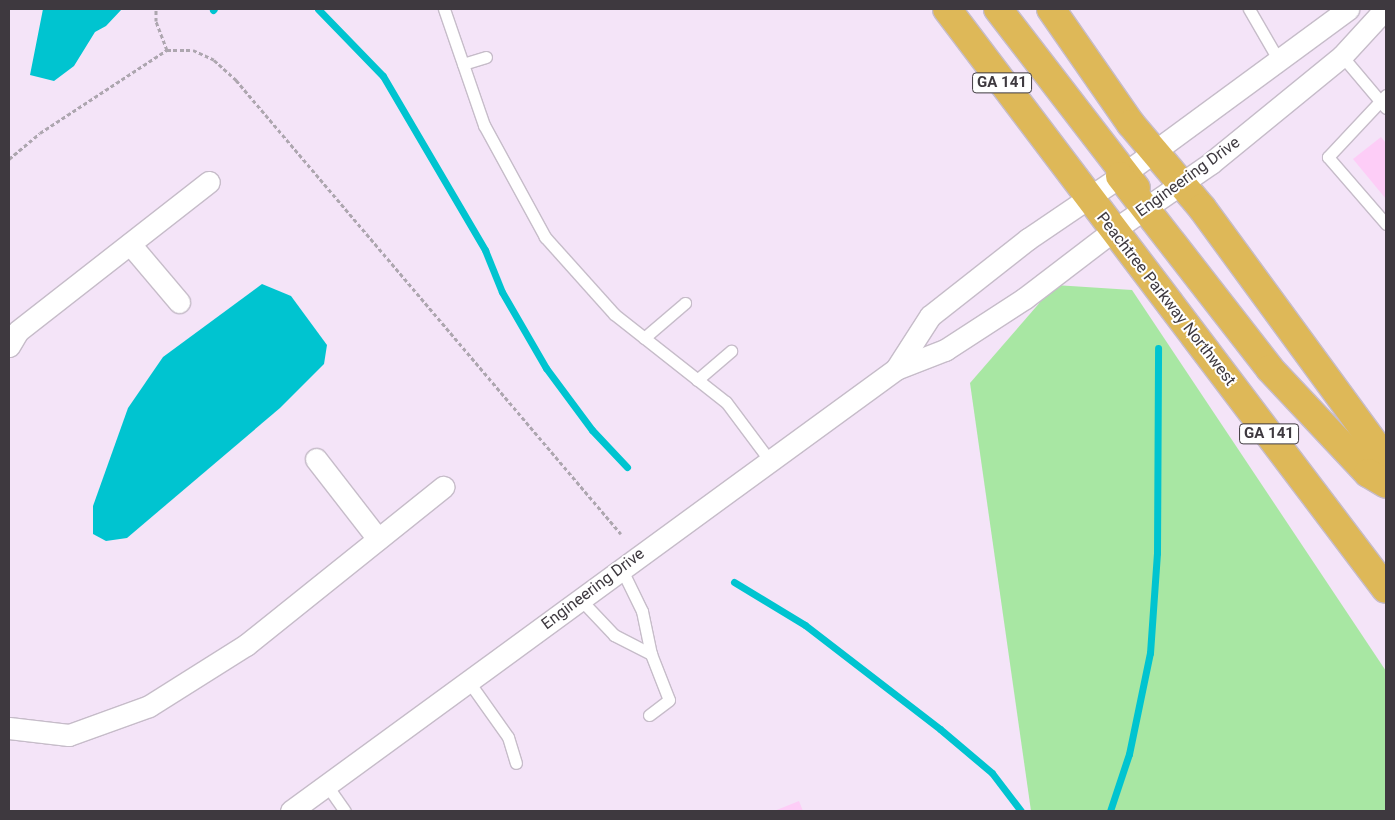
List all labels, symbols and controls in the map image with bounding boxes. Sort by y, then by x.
road number: GA 141 [972,70,1032,96]
street label: Engineering Drive [1132,133,1244,221]
street label: Peachtree Parkway Northwest [1092,209,1240,389]
road number: GA 141 [1239,422,1299,446]
street label: Engineering Drive [538,544,648,634]

